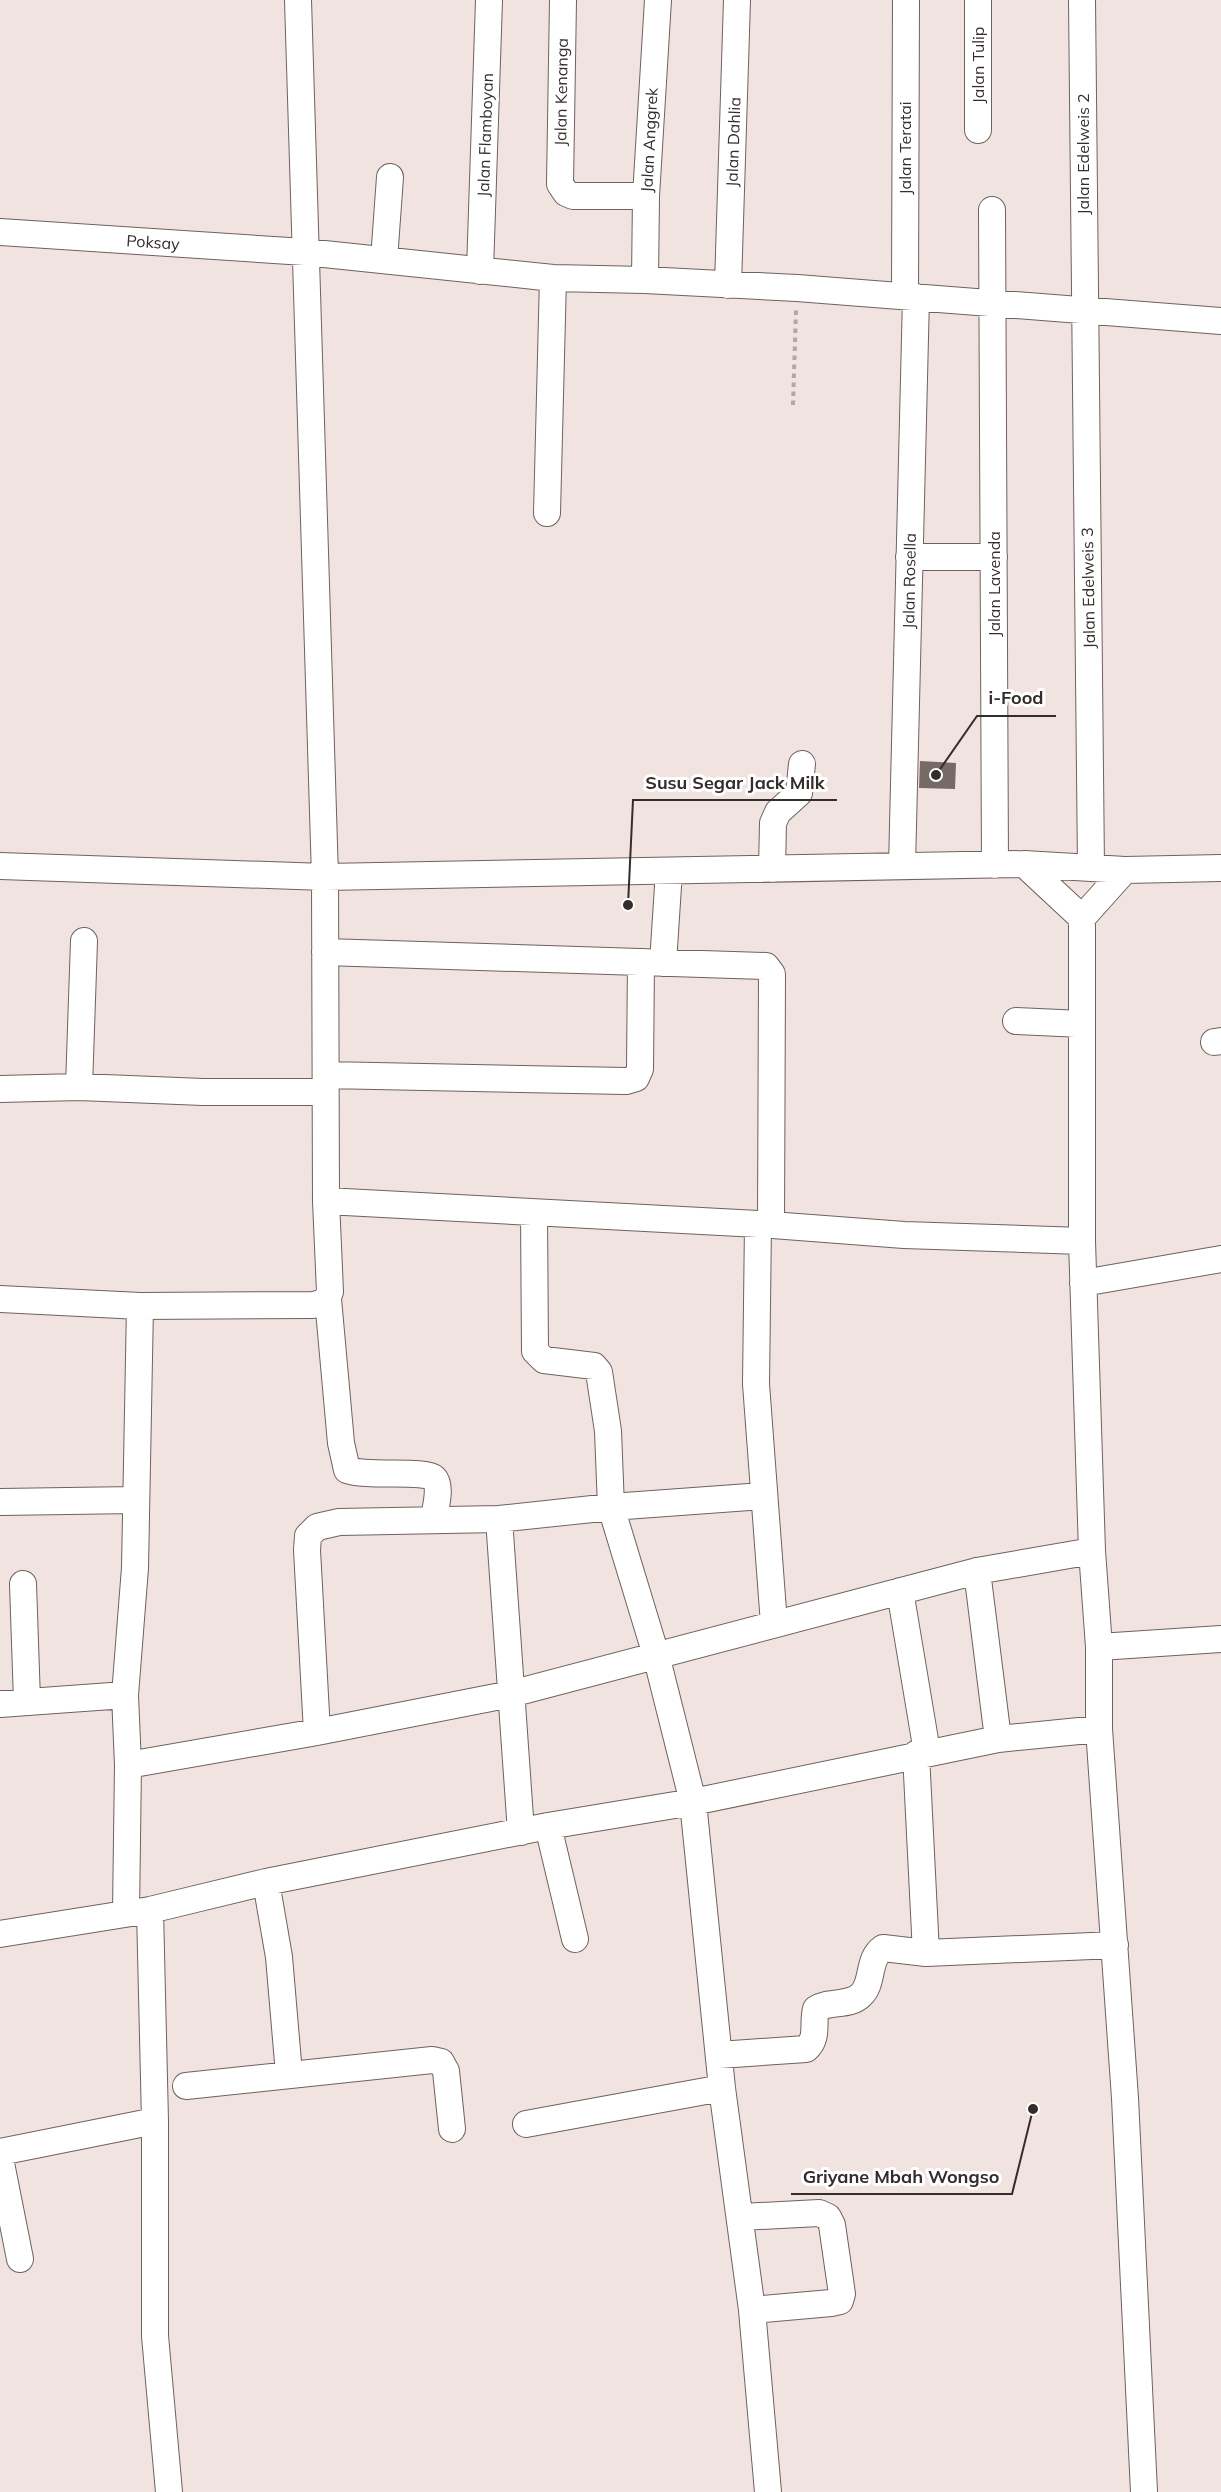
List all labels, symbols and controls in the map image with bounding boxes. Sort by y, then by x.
street label: Jalan Tulip [968,27,988,103]
street label: Jalan Kenanga [550,38,572,146]
street label: Jalan Flamboyan [473,73,497,197]
street label: Jalan Anggrek [636,86,662,193]
street label: Jalan Edelweis 2 [1073,93,1093,215]
street label: Jalan Dahlia [721,97,745,187]
street label: Jalan Teratai [895,101,915,195]
street label: Poksay [126,230,181,254]
street label: Jalan Edelweis 3 [1077,527,1099,649]
street label: Jalan Lavenda [984,531,1004,637]
street label: Jalan Rosella [898,533,920,629]
callout: i-Food [977,680,1056,716]
text: i-Food [988,686,1044,709]
callout: Susu Segar Jack Milk [633,764,837,800]
text: Susu Segar Jack Milk [645,771,826,794]
callout: Griyane Mbah Wongso [791,2158,1012,2194]
text: Griyane Mbah Wongso [803,2165,999,2188]

